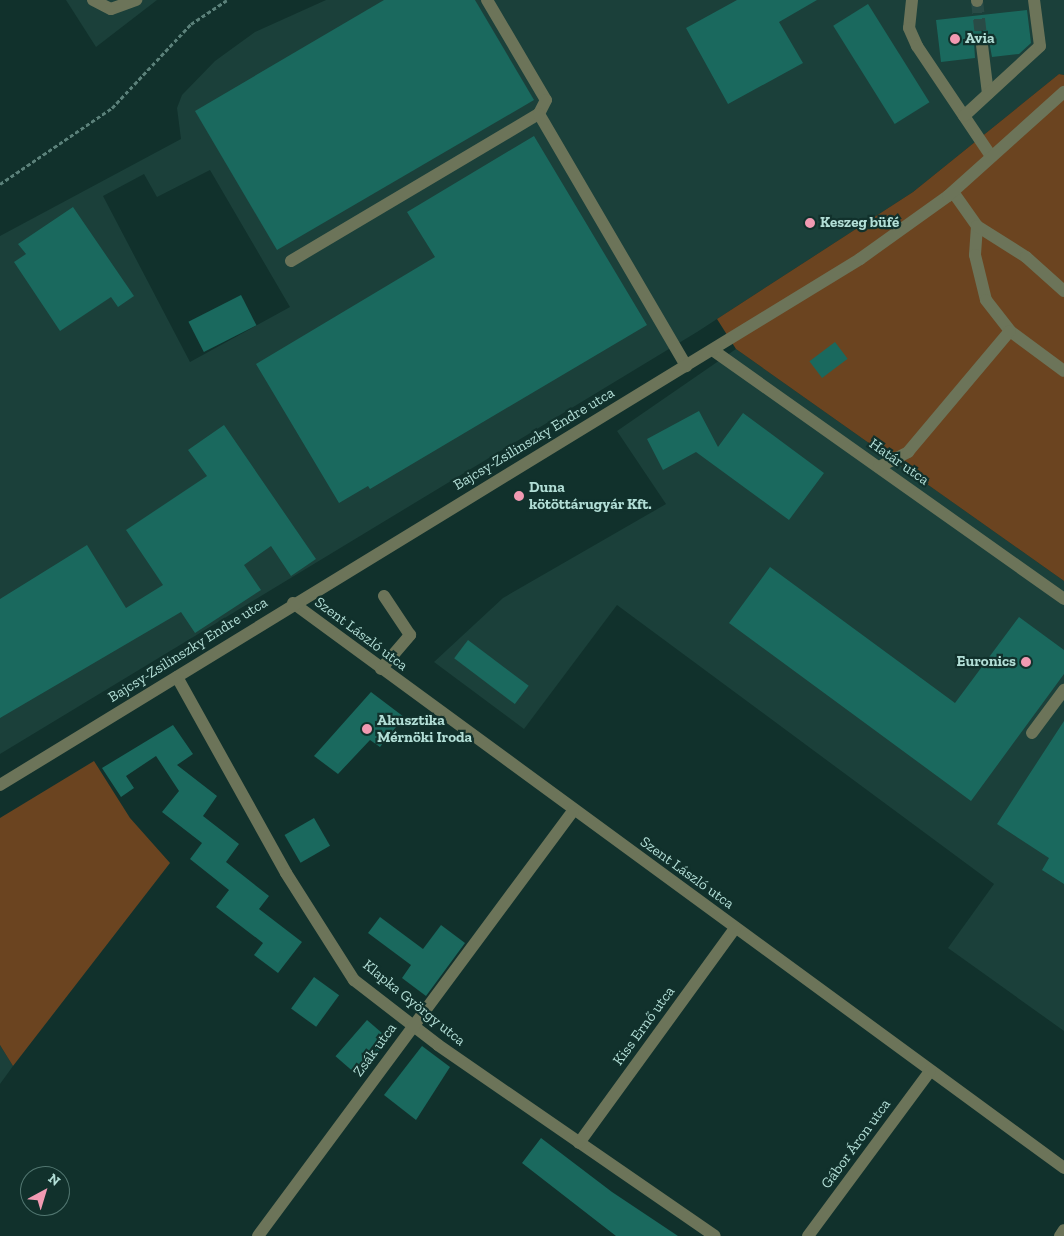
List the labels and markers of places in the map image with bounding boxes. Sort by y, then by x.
place label: Avia [965,30,995,48]
marker: Avia [949,33,961,45]
place label: Keszeg büfé [820,214,899,232]
marker: Keszeg büfé [804,217,816,229]
place label: Duna kötöttárugyár Kft. [529,478,652,513]
marker: Duna kötöttárugyár Kft. [513,490,525,502]
place label: Euronics [957,653,1016,671]
marker: Euronics [1020,656,1032,668]
place label: Akusztika Mérnöki Iroda [377,711,472,746]
marker: Akusztika Mérnöki Iroda [361,723,373,735]

